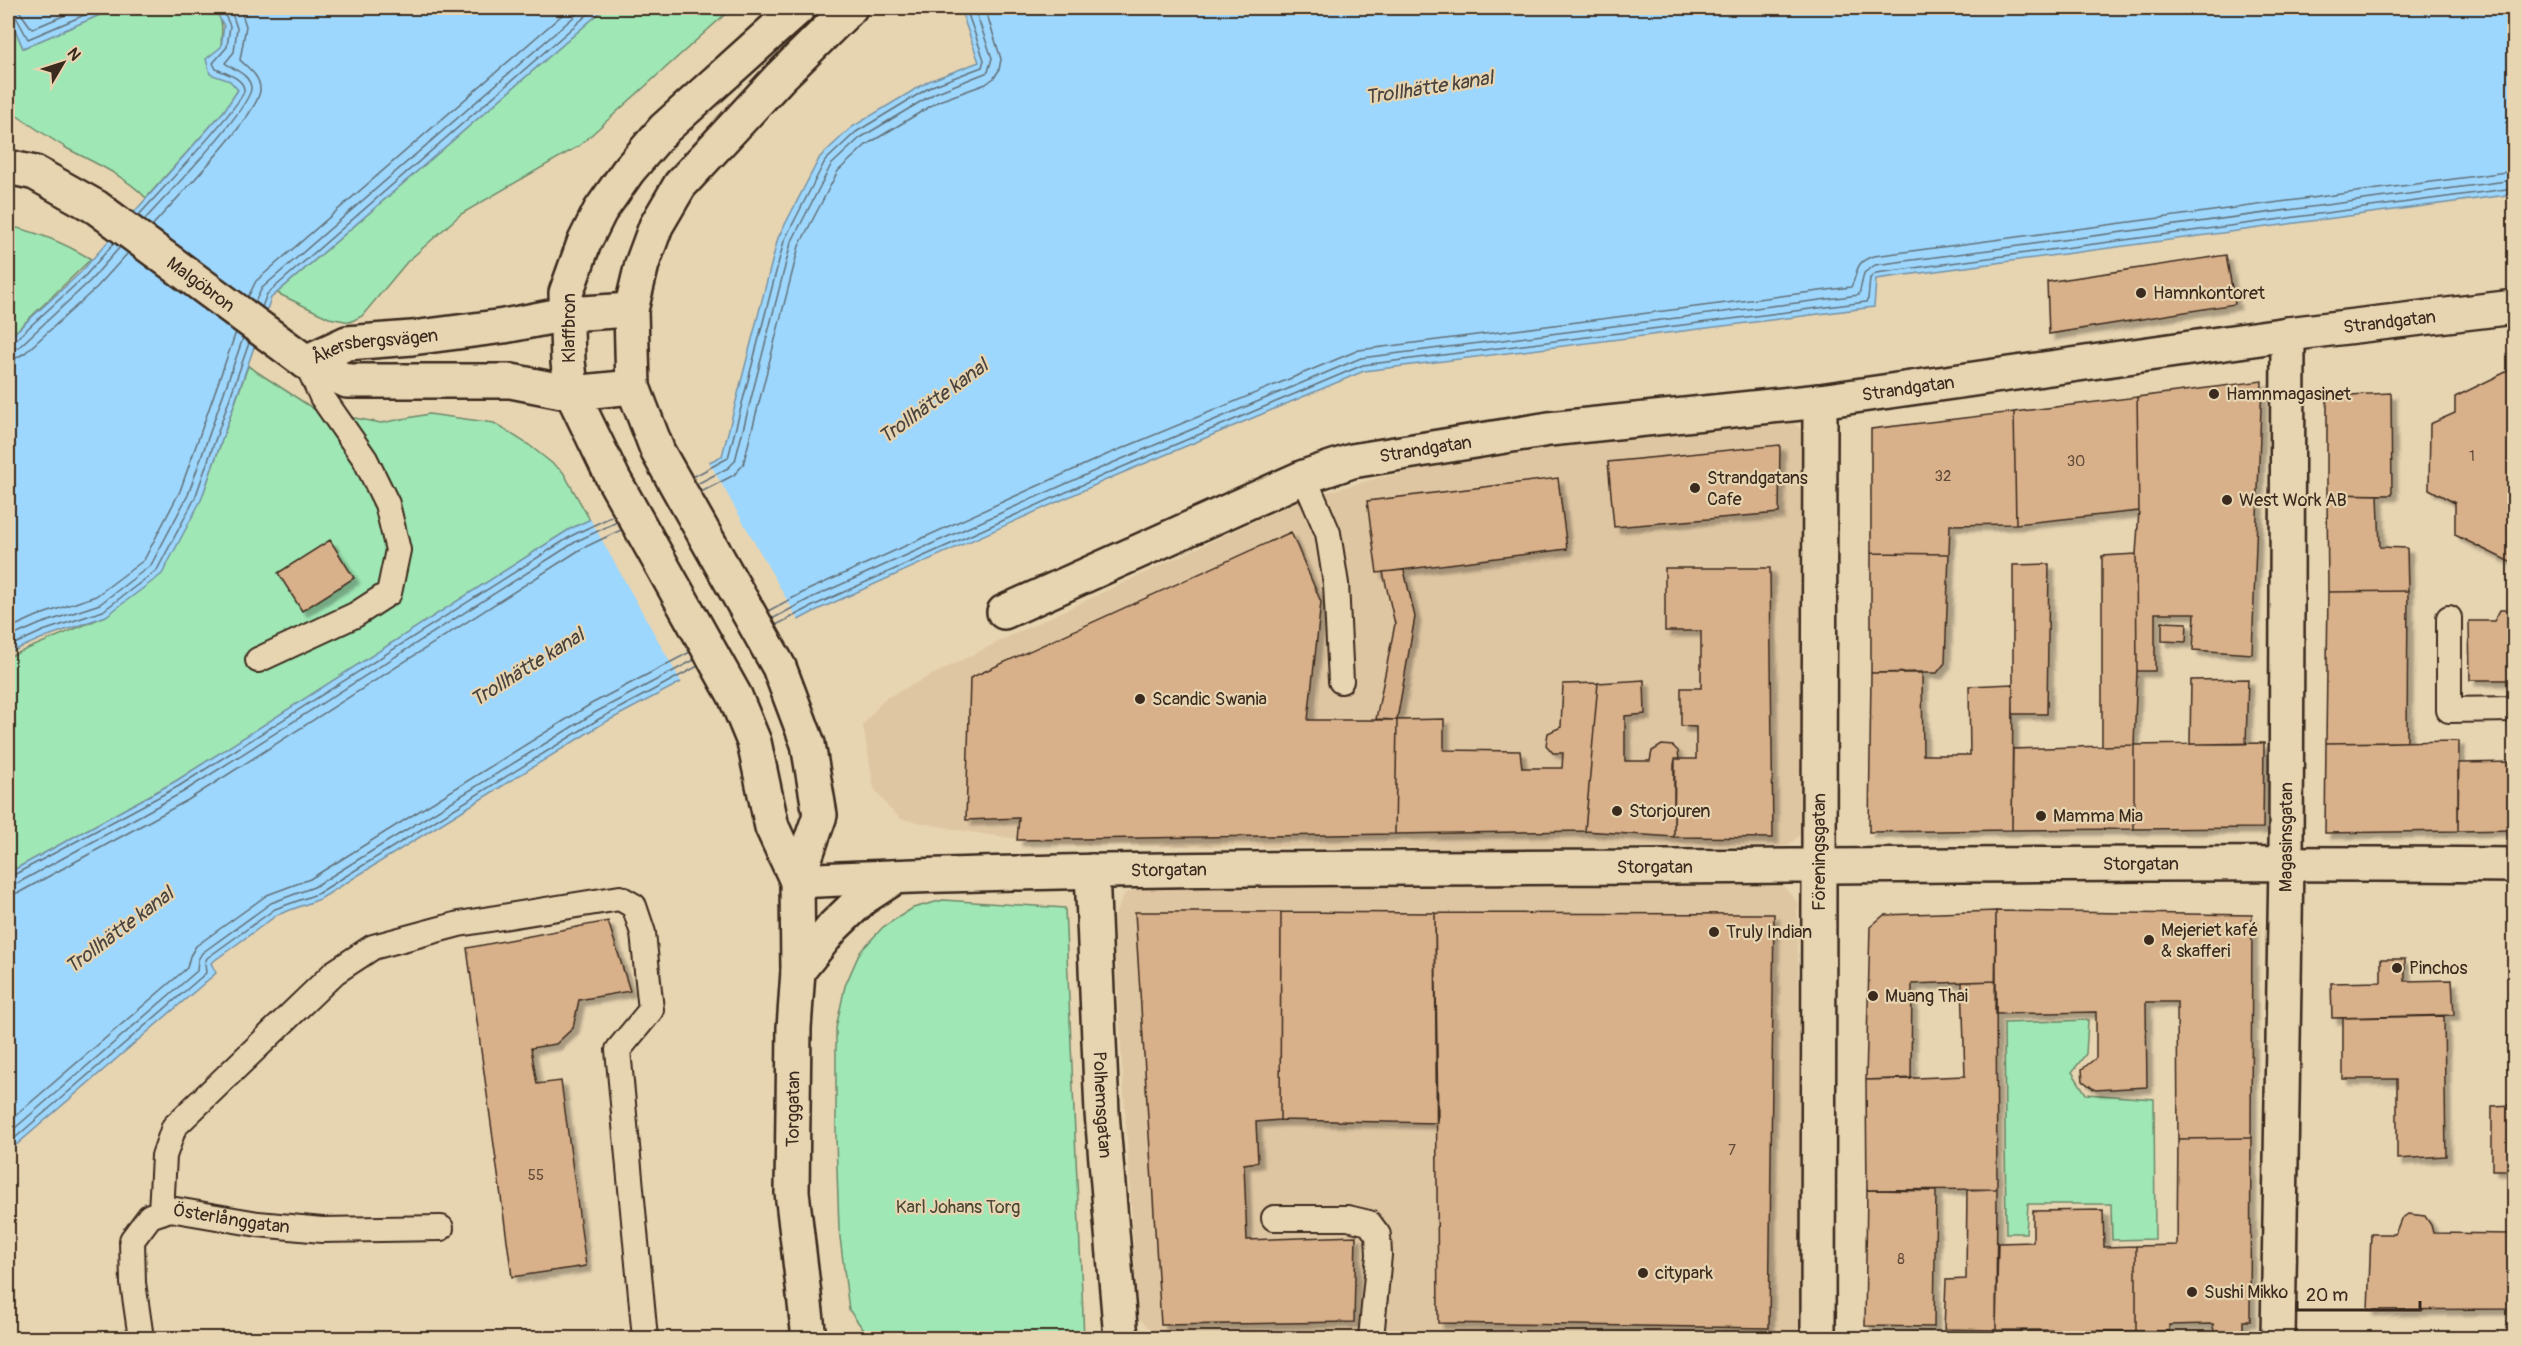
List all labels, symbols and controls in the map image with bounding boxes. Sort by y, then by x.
north arrow [33,33,93,93]
text: N [63,44,85,65]
water label: Trollhätte kanal [1363,65,1497,110]
street label: Malgöbron [162,252,239,318]
place label: Hamnkontoret [2153,282,2266,305]
marker: Hamnkontoret [2134,286,2148,300]
street label: Klaffbron [558,293,581,363]
street label: Strandgatan [2342,305,2437,339]
street label: Åkersbergsvägen [308,324,439,370]
water label: Trollhätte kanal [874,352,995,449]
street label: Strandgatan [1860,371,1956,407]
place label: Hamnmagasinet [2226,383,2352,406]
marker: Hamnmagasinet [2207,387,2221,401]
street label: Strandgatan [1378,431,1473,468]
house number: 1 [2469,447,2475,466]
house number: 30 [2067,452,2085,471]
place label: Strandgatans Cafe [1707,467,1808,511]
house number: 32 [1935,467,1951,486]
marker: Strandgatans Cafe [1688,481,1702,495]
place label: West Work AB [2239,489,2347,512]
marker: West Work AB [2220,493,2234,507]
water label: Trollhätte kanal [466,621,591,712]
place label: Scandic Swania [1152,688,1267,711]
marker: Scandic Swania [1133,692,1147,706]
street label: Magasinsgatan [2275,782,2298,892]
street label: Föreningsgatan [1808,793,1831,911]
place label: Storjouren [1629,800,1710,823]
marker: Storjouren [1610,804,1624,818]
place label: Mamma Mia [2053,805,2143,828]
marker: Mamma Mia [2034,809,2048,823]
street label: Storgatan [2103,853,2179,876]
street label: Storgatan [1617,856,1693,879]
street label: Storgatan [1131,858,1207,883]
water label: Trollhätte kanal [60,880,180,979]
place label: Mejeriet kafé & skafferi [2161,919,2258,963]
place label: Truly Indian [1726,921,1812,944]
marker: Truly Indian [1707,925,1721,939]
marker: Mejeriet kafé & skafferi [2142,933,2156,947]
place label: Pinchos [2409,957,2467,980]
marker: Pinchos [2390,961,2404,975]
place label: Muang Thai [1885,985,1968,1008]
marker: Muang Thai [1866,989,1880,1003]
street label: Polhemsgatan [1087,1051,1117,1159]
street label: Torggatan [782,1071,805,1147]
house number: 7 [1728,1141,1736,1160]
house number: 55 [528,1166,544,1185]
park label: Karl Johans Torg [896,1196,1020,1219]
street label: Österlånggatan [171,1199,291,1239]
house number: 8 [1897,1250,1905,1269]
place label: citypark [1655,1262,1714,1285]
marker: citypark [1636,1266,1650,1280]
scale bar [2297,1274,2420,1312]
place label: Sushi Mikko [2204,1281,2289,1304]
text: 20 m [2306,1284,2348,1307]
marker: Sushi Mikko [2185,1285,2199,1299]

